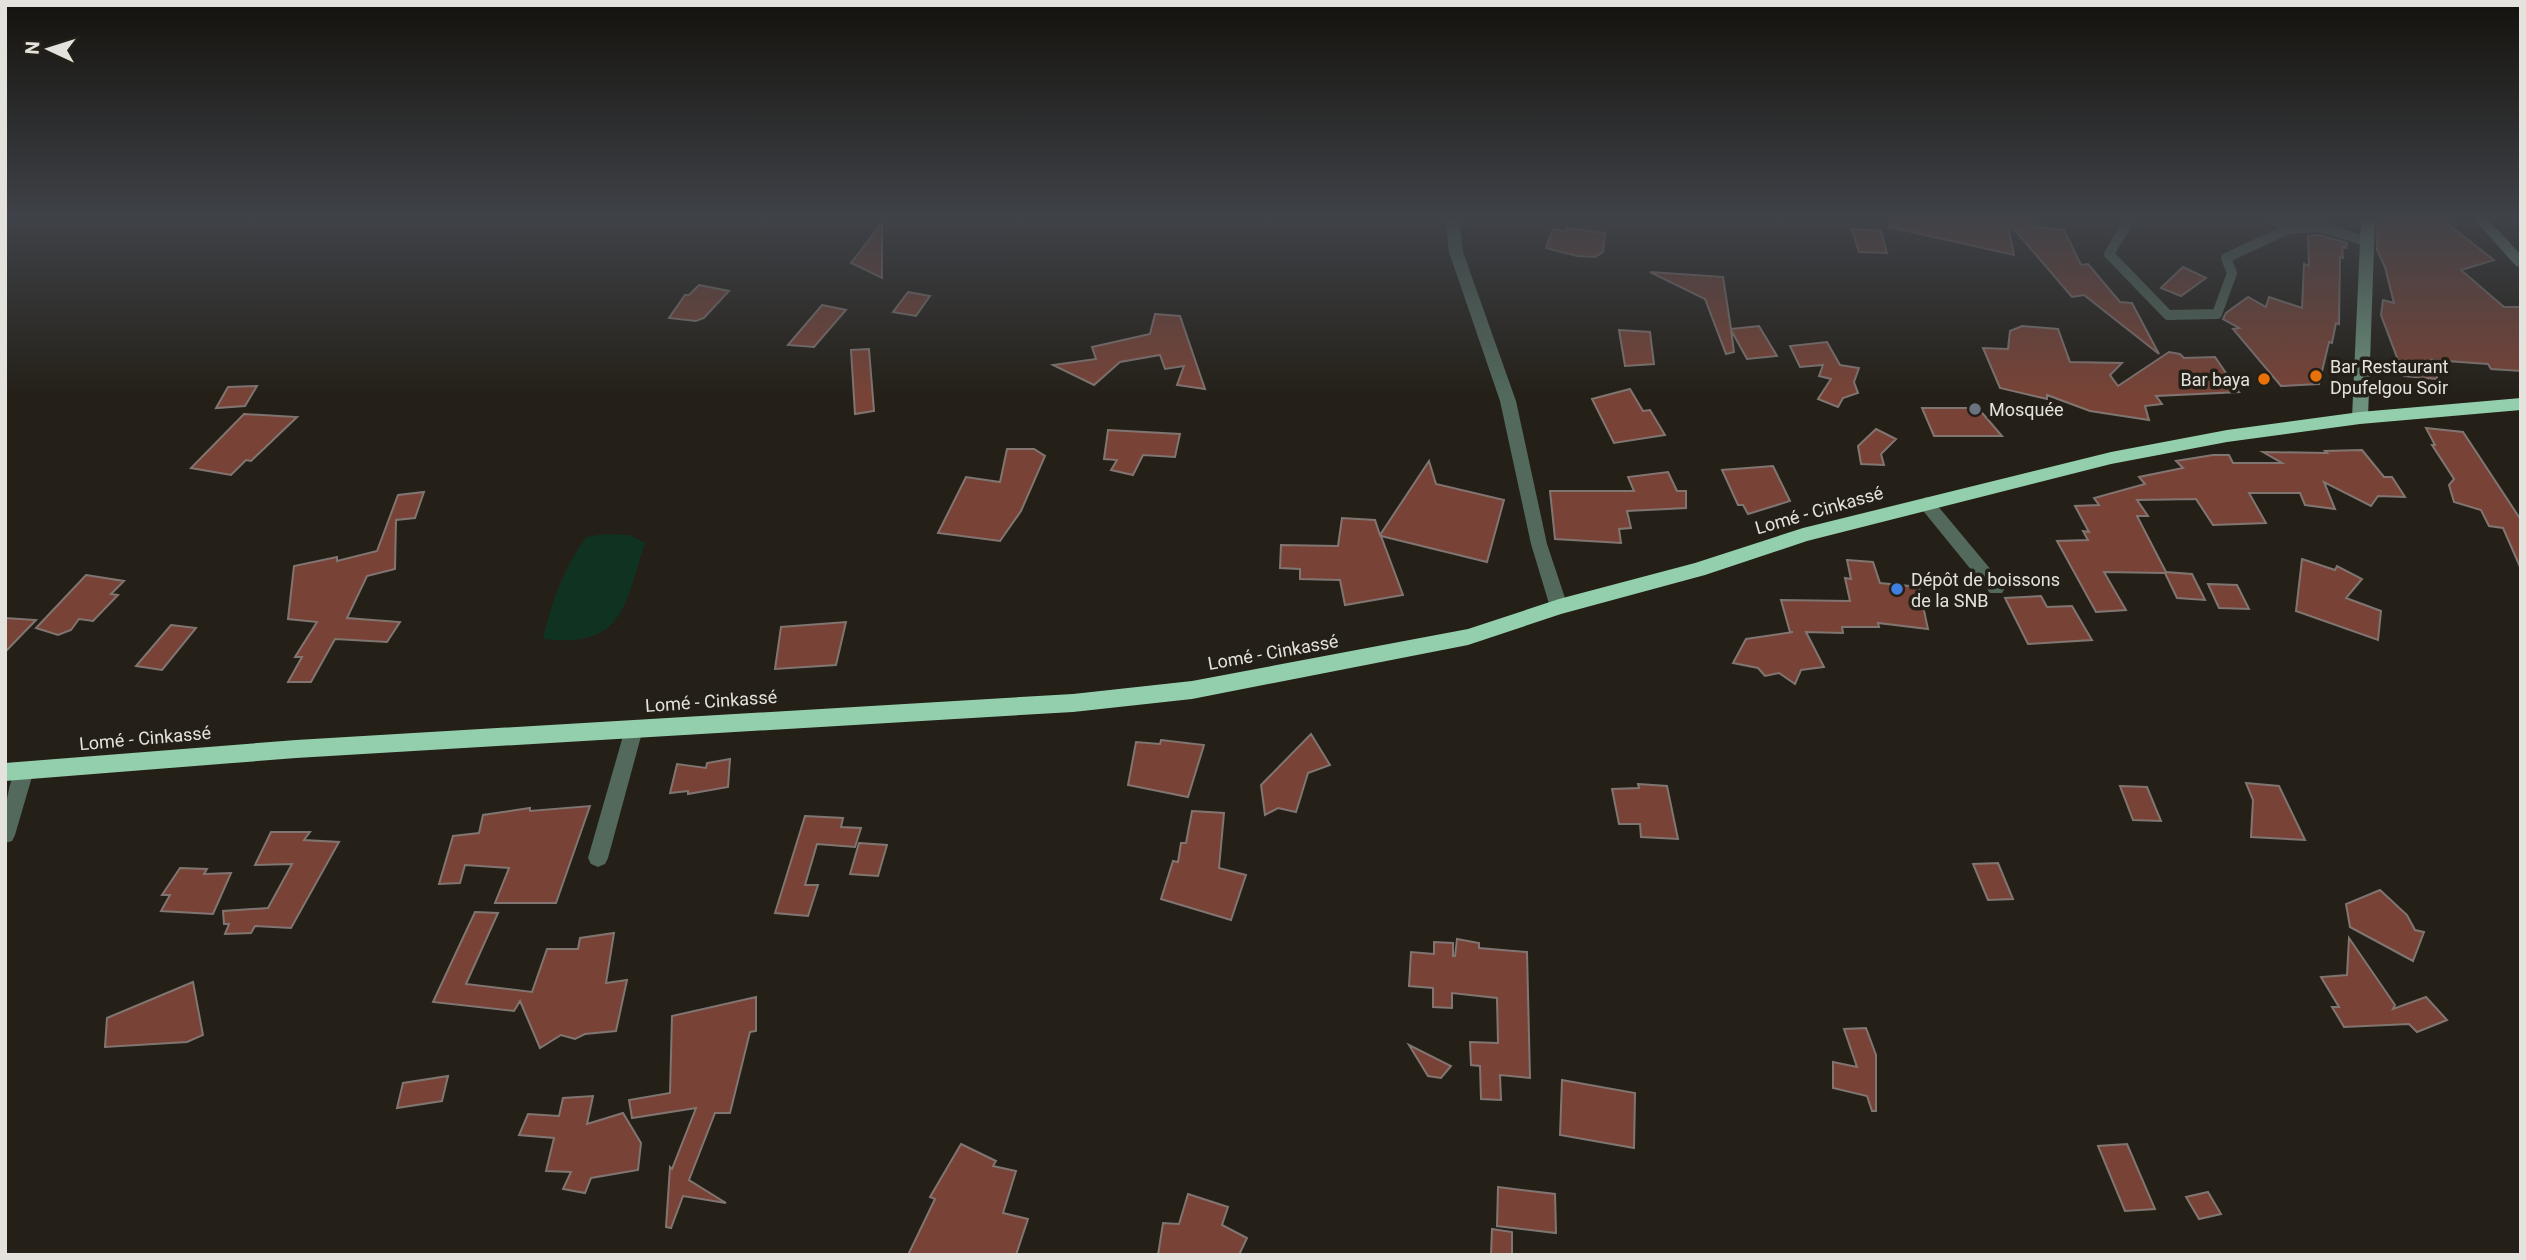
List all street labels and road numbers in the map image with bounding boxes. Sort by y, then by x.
street label: Lomé - Cinkassé [1753,482,1885,538]
street label: Lomé - Cinkassé [1206,630,1340,674]
street label: Lomé - Cinkassé [644,686,778,716]
street label: Lomé - Cinkassé [78,722,212,754]

